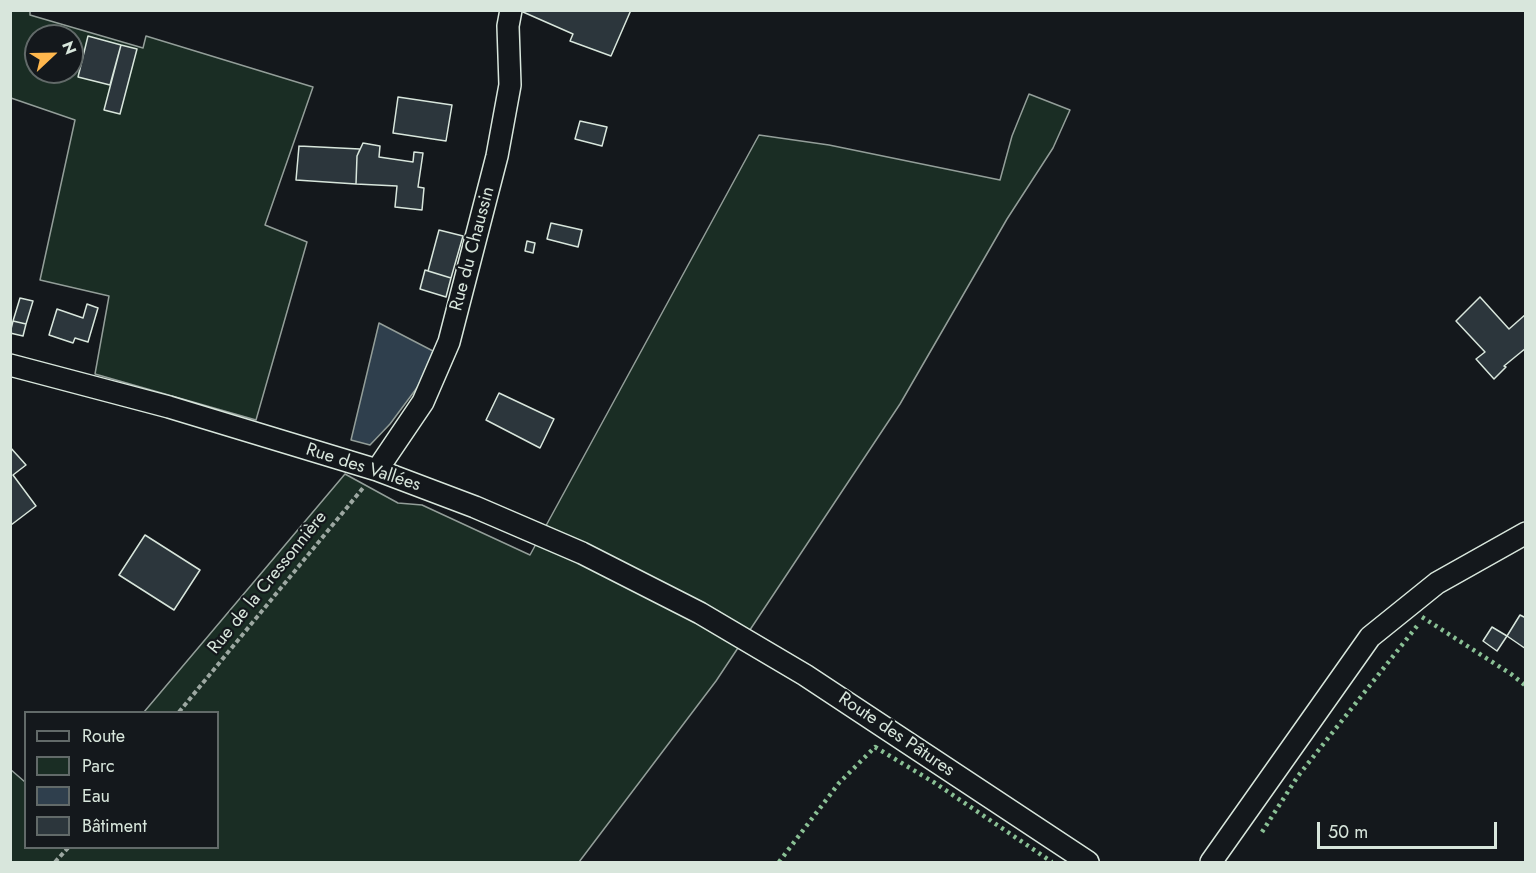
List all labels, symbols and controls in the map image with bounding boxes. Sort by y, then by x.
north arrow [24,24,84,84]
text: N [56,38,82,58]
street label: Rue du Chaussin [446,184,500,314]
street label: Rue des Vallées [303,439,423,497]
street label: Rue de la Cressonnière [204,507,332,659]
street label: Route des Pâtures [834,688,958,782]
legend [24,711,219,849]
text: Route [82,723,125,749]
text: Parc [82,753,115,779]
text: Eau [82,783,110,809]
scale bar [1320,810,1500,848]
text: Bâtiment [82,813,147,839]
text: 50 m [1328,819,1368,845]

